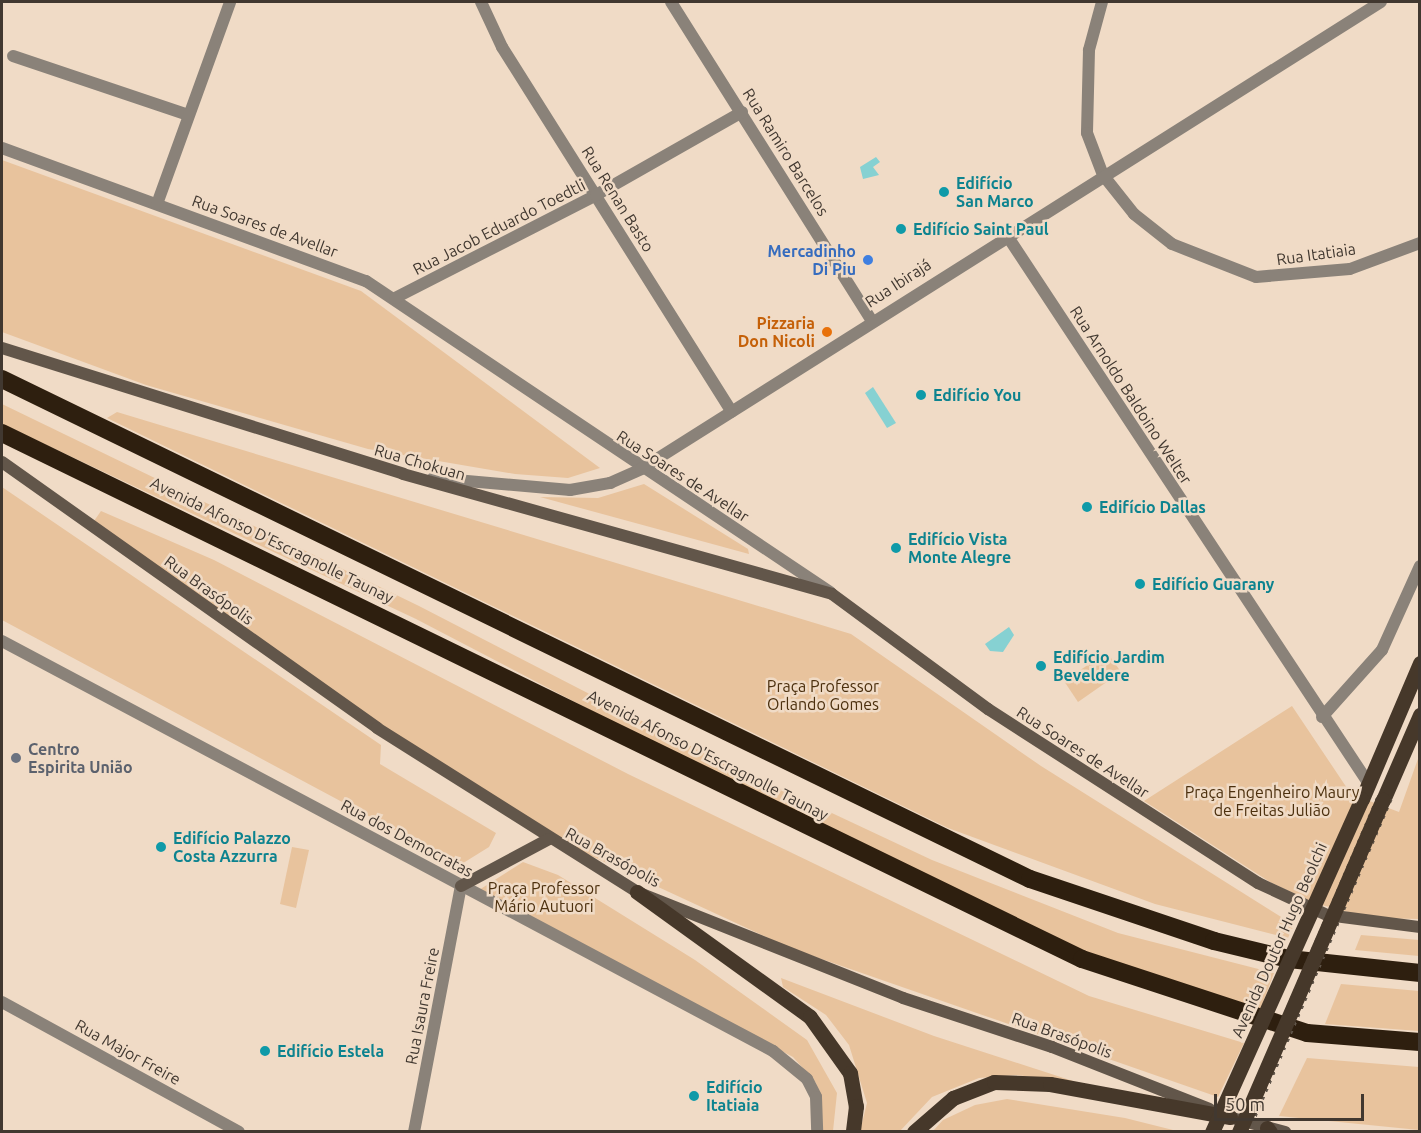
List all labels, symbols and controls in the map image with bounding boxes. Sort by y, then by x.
street label: Rua Ramiro Barcelos [739,85,833,219]
street label: Rua Renan Basto [578,143,658,255]
place label: Edifício San Marco [956,173,1034,211]
street label: Rua Jacob Eduardo Toedtli [410,175,588,279]
marker: Edifício San Marco [937,185,951,199]
street label: Rua Soares de Avellar [189,191,341,261]
place label: Edifício Saint Paul [913,219,1049,239]
marker: Edifício Saint Paul [894,222,908,236]
street label: Rua Itatiaia [1275,239,1357,269]
place label: Mercadinho Di Piu [767,241,856,279]
marker: Mercadinho Di Piu [861,253,875,267]
street label: Rua Ibirajá [861,255,935,311]
street label: Rua Arnoldo Baldoino Welter [1066,302,1196,488]
place label: Pizzaria Don Nicoli [738,313,815,351]
marker: Pizzaria Don Nicoli [820,325,834,339]
place label: Edifício You [933,385,1021,405]
marker: Edifício You [914,388,928,402]
street label: Rua Soares de Avellar [613,426,753,526]
street label: Rua Chokuan [372,440,468,484]
street label: Avenida Afonso D'Escragnolle Taunay [147,473,397,607]
place label: Edifício Dallas [1099,497,1206,517]
marker: Edifício Dallas [1080,500,1094,514]
place label: Edifício Vista Monte Alegre [908,529,1011,567]
marker: Edifício Vista Monte Alegre [889,541,903,555]
street label: Rua Brasópolis [161,551,257,629]
place label: Edifício Guarany [1152,574,1274,594]
marker: Edifício Guarany [1133,577,1147,591]
place label: Edifício Jardim Beveldere [1053,647,1165,685]
marker: Edifício Jardim Beveldere [1034,659,1048,673]
park label: Praça Professor Orlando Gomes [767,676,879,714]
street label: Avenida Afonso D'Escragnolle Taunay [584,686,832,824]
street label: Rua Soares de Avellar [1013,702,1153,802]
place label: Centro Espirita União [28,739,133,777]
marker: Centro Espirita União [9,751,23,765]
park label: Praça Engenheiro Maury de Freitas Julião [1185,782,1359,820]
street label: Rua dos Democratas [338,795,476,881]
street label: Rua Brasópolis [562,823,664,891]
place label: Edifício Palazzo Costa Azzurra [173,828,291,866]
street label: Avenida Doutor Hugo Beolchi [1227,839,1331,1041]
marker: Edifício Palazzo Costa Azzurra [154,840,168,854]
park label: Praça Professor Mário Autuori [488,878,600,916]
street label: Rua Isaura Freire [401,946,443,1066]
street label: Rua Brasópolis [1009,1008,1115,1062]
street label: Rua Major Freire [72,1015,184,1089]
place label: Edifício Estela [277,1041,384,1061]
marker: Edifício Estela [258,1044,272,1058]
place label: Edifício Itatiaia [706,1077,763,1115]
scale bar [1217,1082,1367,1120]
marker: Edifício Itatiaia [687,1089,701,1103]
text: 50 m [1225,1094,1265,1114]

